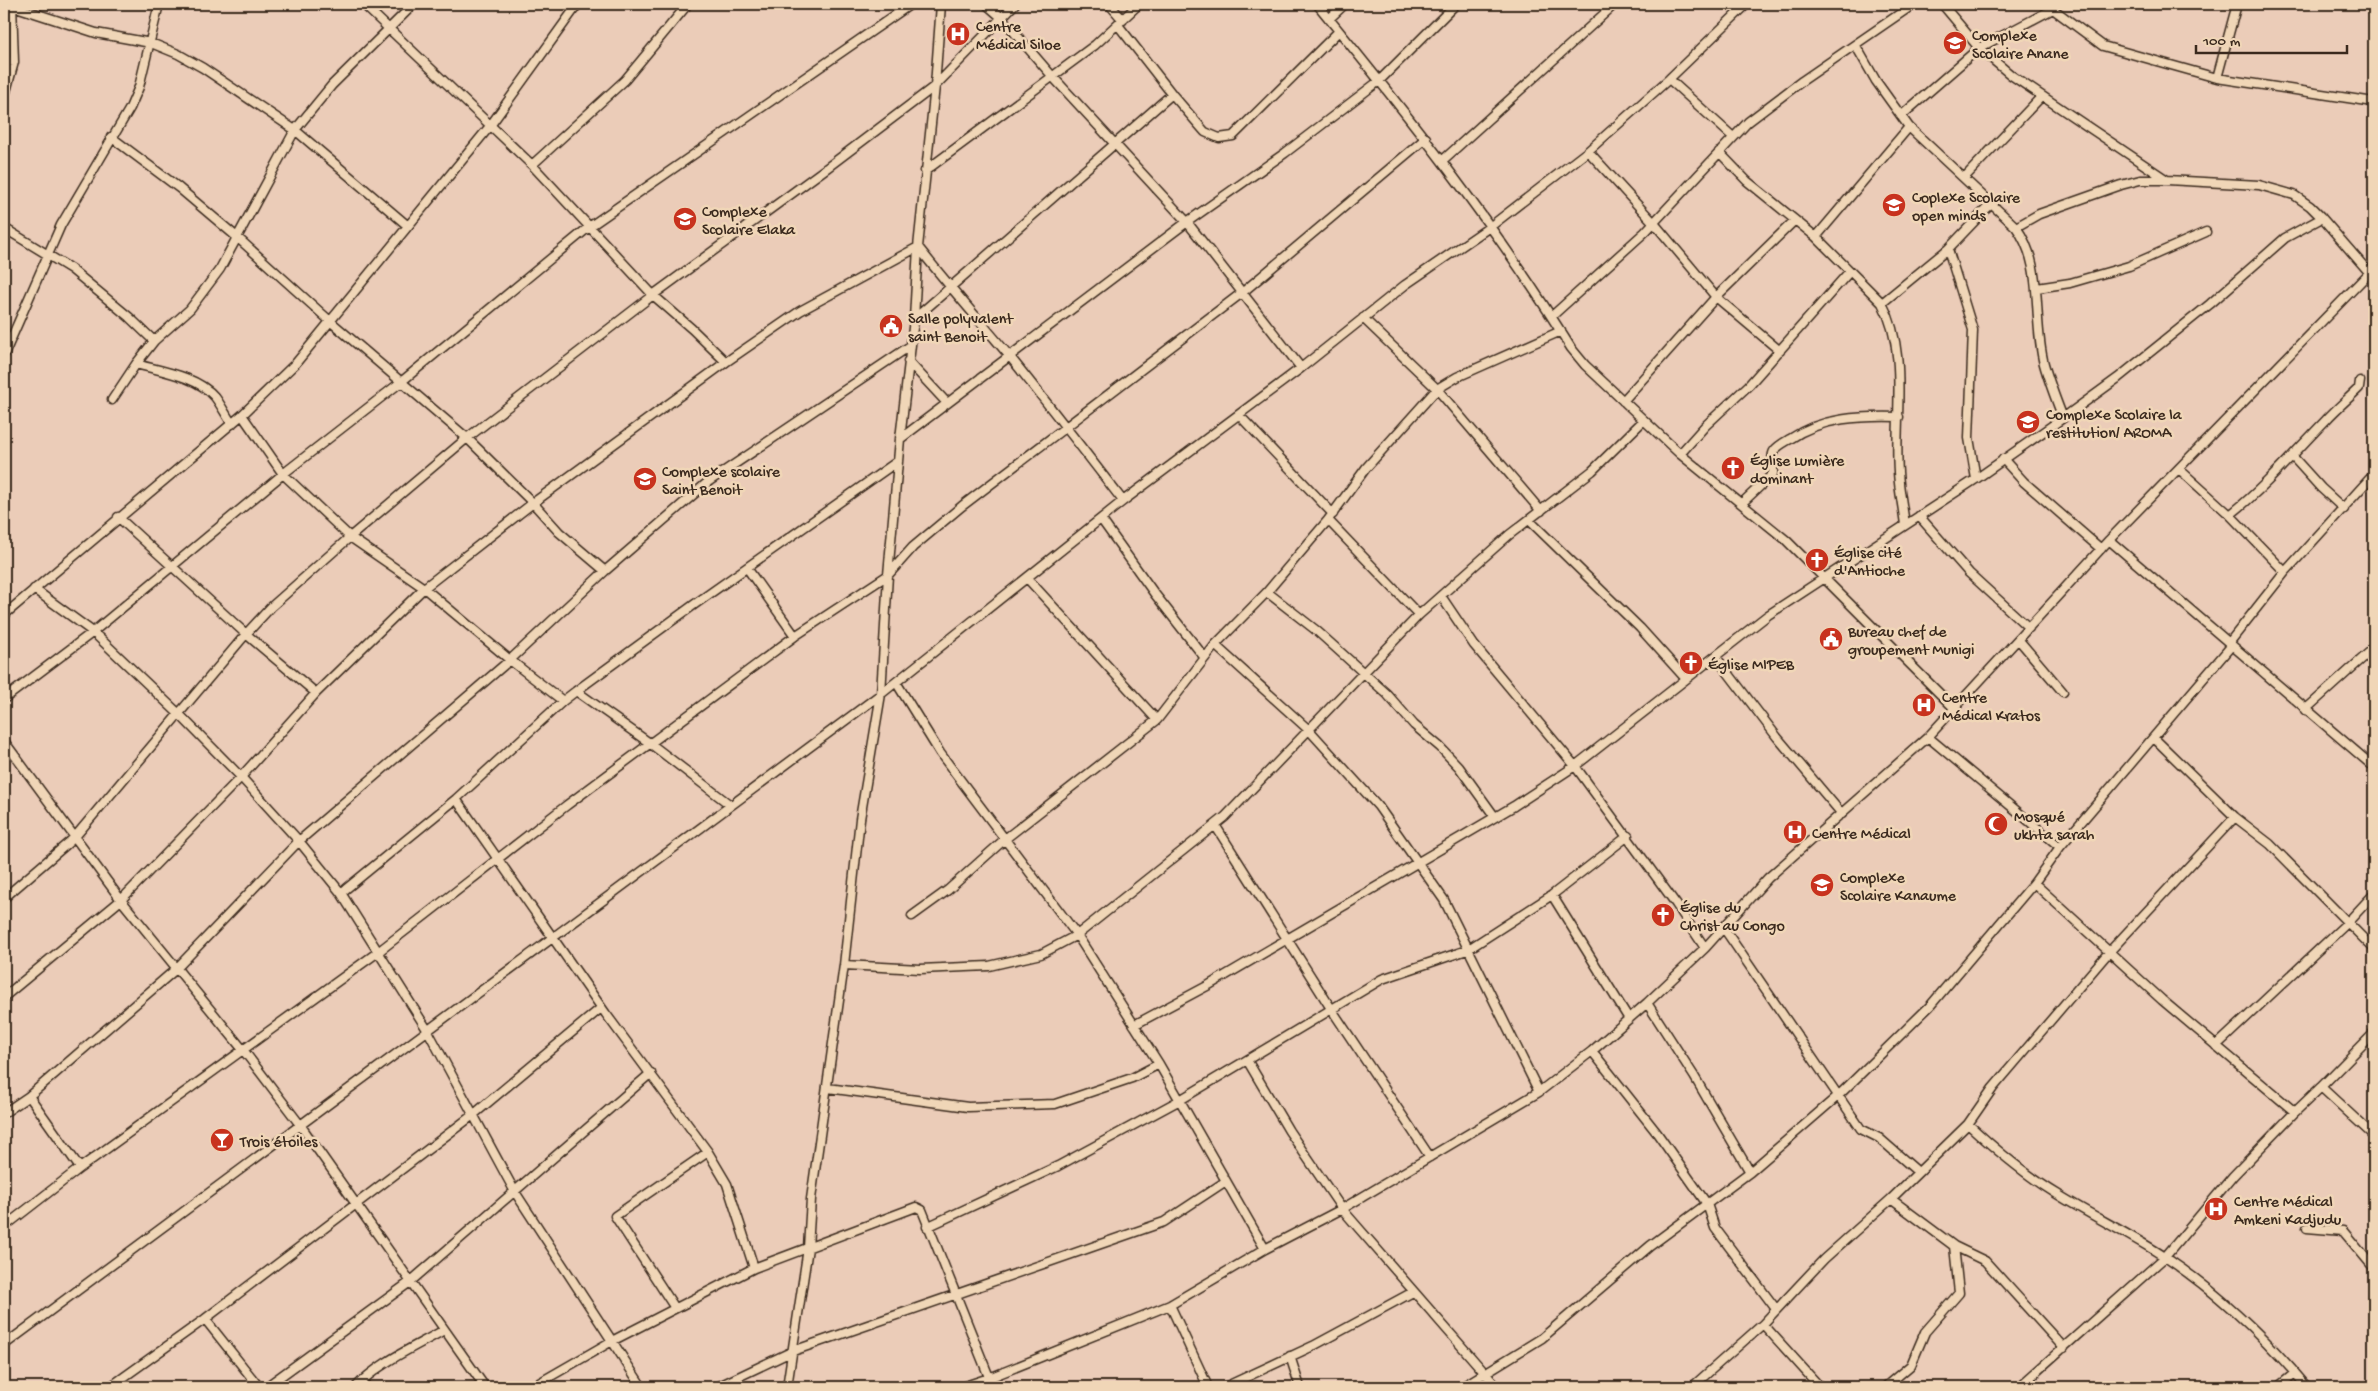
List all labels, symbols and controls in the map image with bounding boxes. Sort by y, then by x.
place label: Centre Médical Siloe [976,19,1062,56]
hospital icon: Centre Médical Siloe [945,21,971,47]
scale bar [2196,22,2347,54]
place label: Complexe Scolaire Anane [1972,28,2069,65]
school or university icon: Complexe Scolaire Anane [1942,30,1968,56]
text: 100 m [2202,33,2241,51]
place label: Coplexe Scolaire open minds [1912,190,2021,227]
school or university icon: Coplexe Scolaire open minds [1881,192,1907,218]
place label: Complexe Scolaire Elaka [702,204,796,241]
school or university icon: Complexe Scolaire Elaka [672,206,698,232]
place label: Salle polyvalent saint Benoit [908,311,1014,348]
public building icon: Salle polyvalent saint Benoit [878,313,904,339]
place label: Complexe Scolaire la restitution/ AROMA [2046,407,2183,444]
school or university icon: Complexe Scolaire la restitution/ AROMA [2015,409,2041,435]
place label: Église Lumière dominant [1750,453,1845,490]
church icon: Église Lumière dominant [1720,455,1746,481]
place label: Complexe scolaire Saint Benoit [662,464,781,501]
school or university icon: Complexe scolaire Saint Benoit [632,466,658,492]
place label: Église cité d'Antioche [1834,545,1906,582]
church icon: Église cité d'Antioche [1804,547,1830,573]
place label: Bureau chef de groupement Munigi [1847,624,1975,661]
public building icon: Bureau chef de groupement Munigi [1818,626,1844,652]
church icon: Église MIPEB [1678,650,1704,676]
place label: Église MIPEB [1708,657,1795,676]
place label: Centre Médical Kratos [1942,690,2041,727]
hospital icon: Centre Médical Kratos [1911,692,1937,718]
place label: Mosqué ukhta sarah [2014,809,2095,846]
mosque icon: Mosqué ukhta sarah [1983,811,2009,837]
hospital icon: Centre Médical [1782,819,1808,845]
place label: Centre Médical [1812,826,1911,845]
place label: Complexe Scolaire Kanaume [1840,870,1957,907]
school or university icon: Complexe Scolaire Kanaume [1809,872,1835,898]
place label: Église du Christ au Congo [1680,900,1785,937]
church icon: Église du Christ au Congo [1650,902,1676,928]
bar icon: Trois étoiles [209,1127,235,1153]
place label: Trois étoiles [239,1134,319,1153]
place label: Centre Médical Amkeni Kadjudu [2234,1194,2342,1231]
hospital icon: Centre Médical Amkeni Kadjudu [2203,1196,2229,1222]

